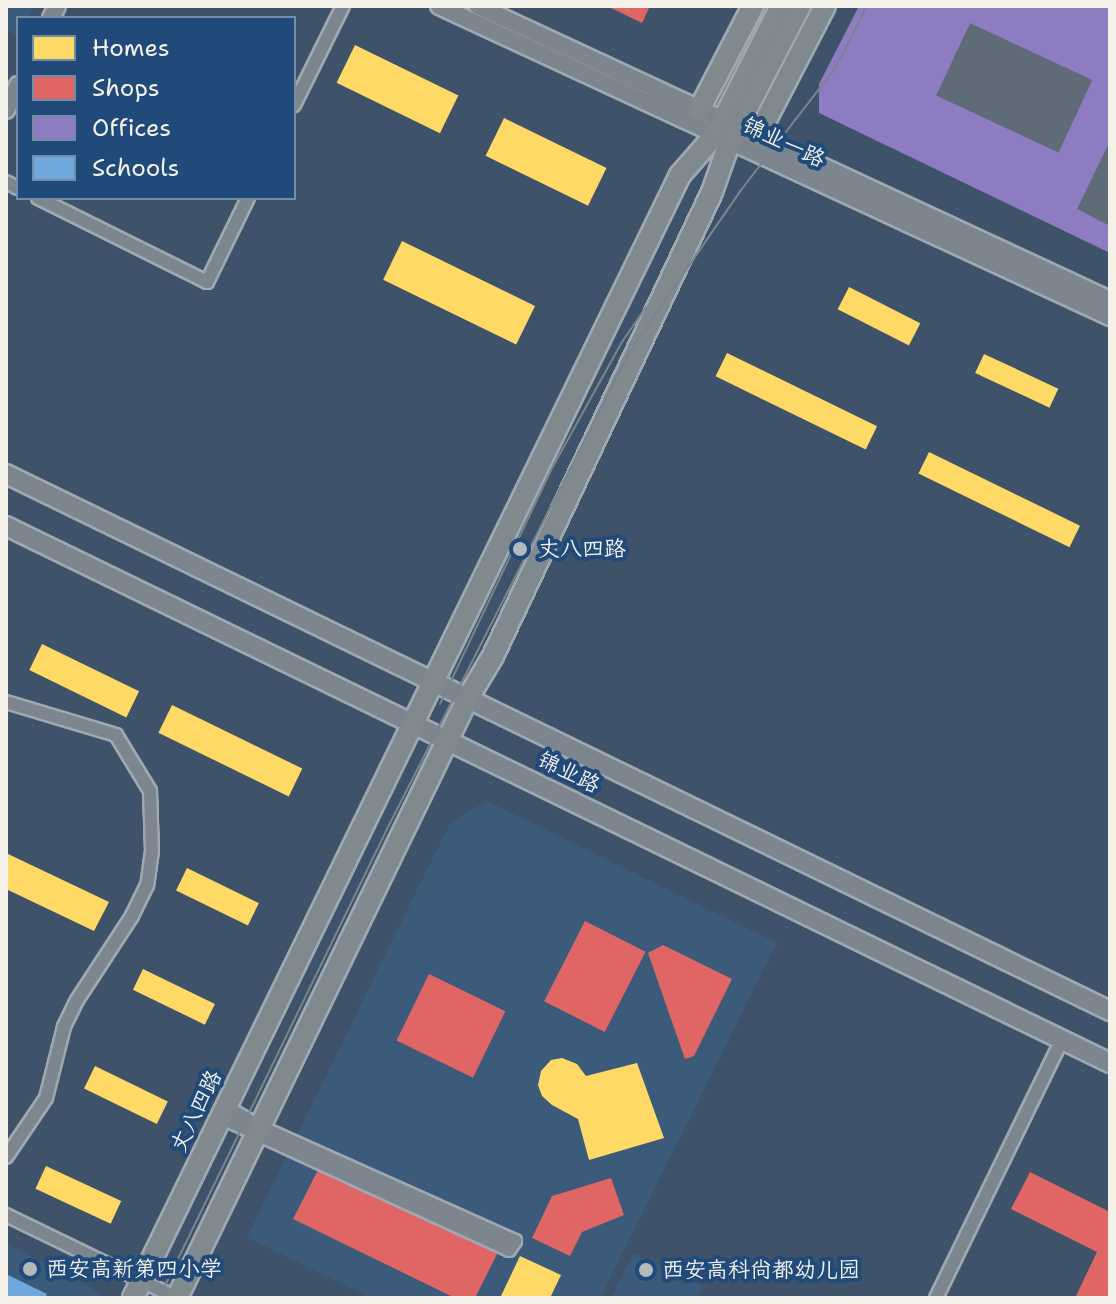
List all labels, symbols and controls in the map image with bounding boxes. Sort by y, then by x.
legend [16,16,296,200]
text: Homes [92,32,170,64]
text: Shops [92,72,160,104]
street label: 锦业一路 [739,111,829,173]
text: Offices [92,112,171,144]
text: Schools [92,152,179,184]
place label: 丈八四路 [538,536,626,562]
marker: 丈八四路 [509,538,531,560]
street label: 锦业路 [534,746,604,798]
street label: 丈八四路 [165,1066,227,1156]
place label: 西安高新第四小学 [46,1256,222,1282]
place label: 西安高科尚都幼儿园 [662,1257,860,1283]
marker: 西安高新第四小学 [21,1260,39,1278]
marker: 西安高科尚都幼儿园 [637,1261,655,1279]

